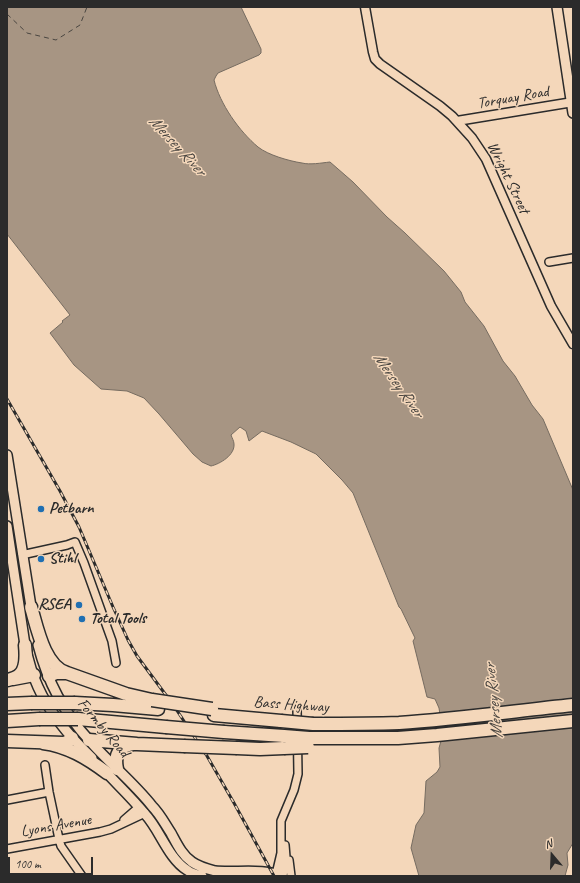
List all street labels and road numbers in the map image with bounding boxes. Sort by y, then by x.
street label: Torquay Road [476,82,550,114]
street label: Wright Street [482,139,534,217]
street label: Bass Highway [253,693,329,717]
street label: Formby Road [73,695,133,761]
street label: Lyons Avenue [19,810,93,842]

